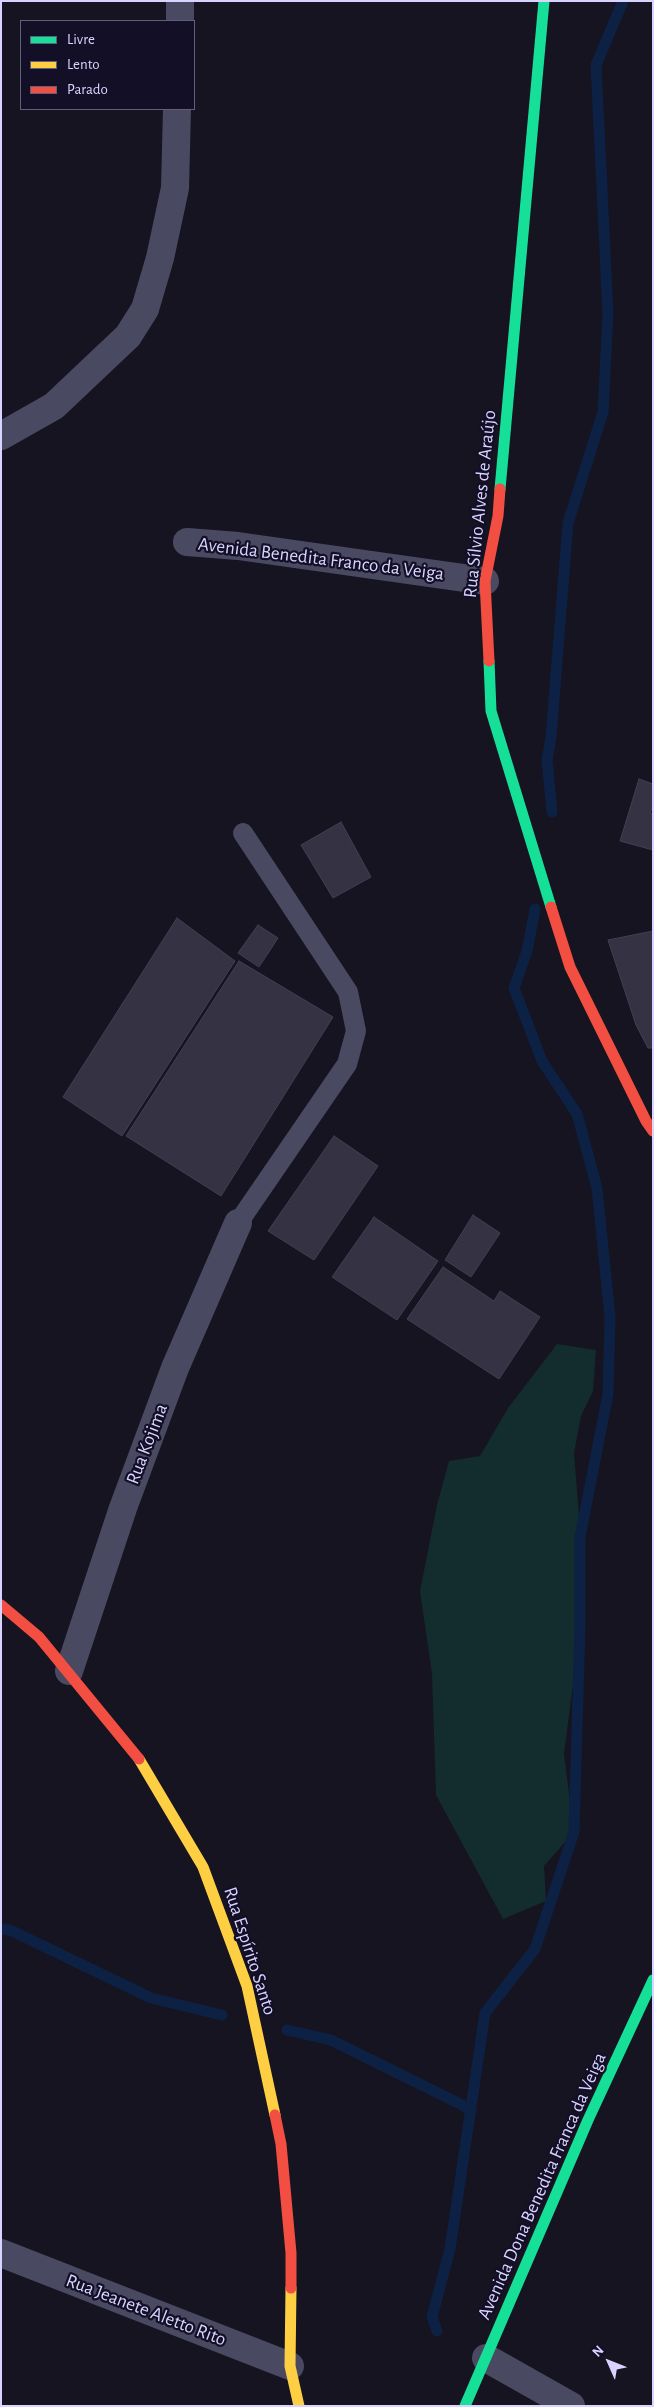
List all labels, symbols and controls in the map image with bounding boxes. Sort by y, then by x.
legend [20,20,195,110]
text: Livre [67,32,95,47]
text: Lento [67,57,100,72]
text: Parado [67,82,108,97]
street label: Rua Sílvio Alves de Araújo [459,409,501,599]
street label: Avenida Benedita Franco da Veiga [197,533,445,585]
street label: Rua Kojima [121,1400,173,1488]
street label: Rua Espírito Santo [219,1884,281,2018]
street label: Avenida Dona Benedita Franca da Veiga [473,2049,611,2323]
street label: Rua Jeanete Aletto Rito [63,2269,229,2351]
north arrow [584,2337,634,2387]
text: N [590,2343,607,2360]

